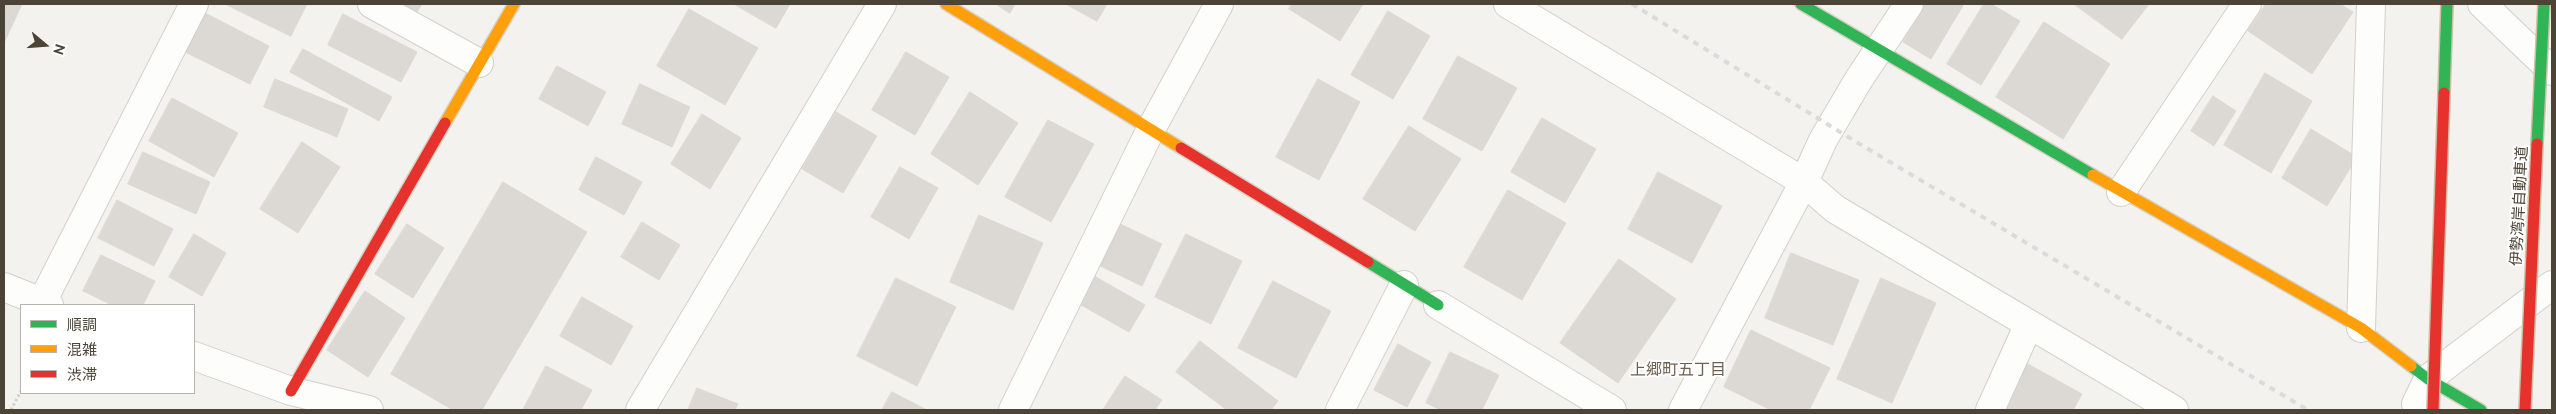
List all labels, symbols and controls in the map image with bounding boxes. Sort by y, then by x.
north arrow [20,20,70,70]
text: N [50,42,68,57]
street label: 伊勢湾岸自動車道 [2507,146,2531,266]
legend [20,304,195,394]
text: 順調 [67,316,97,333]
text: 混雑 [67,341,97,358]
district label: 上郷町五丁目 [1630,360,1726,380]
text: 渋滞 [67,366,97,383]

